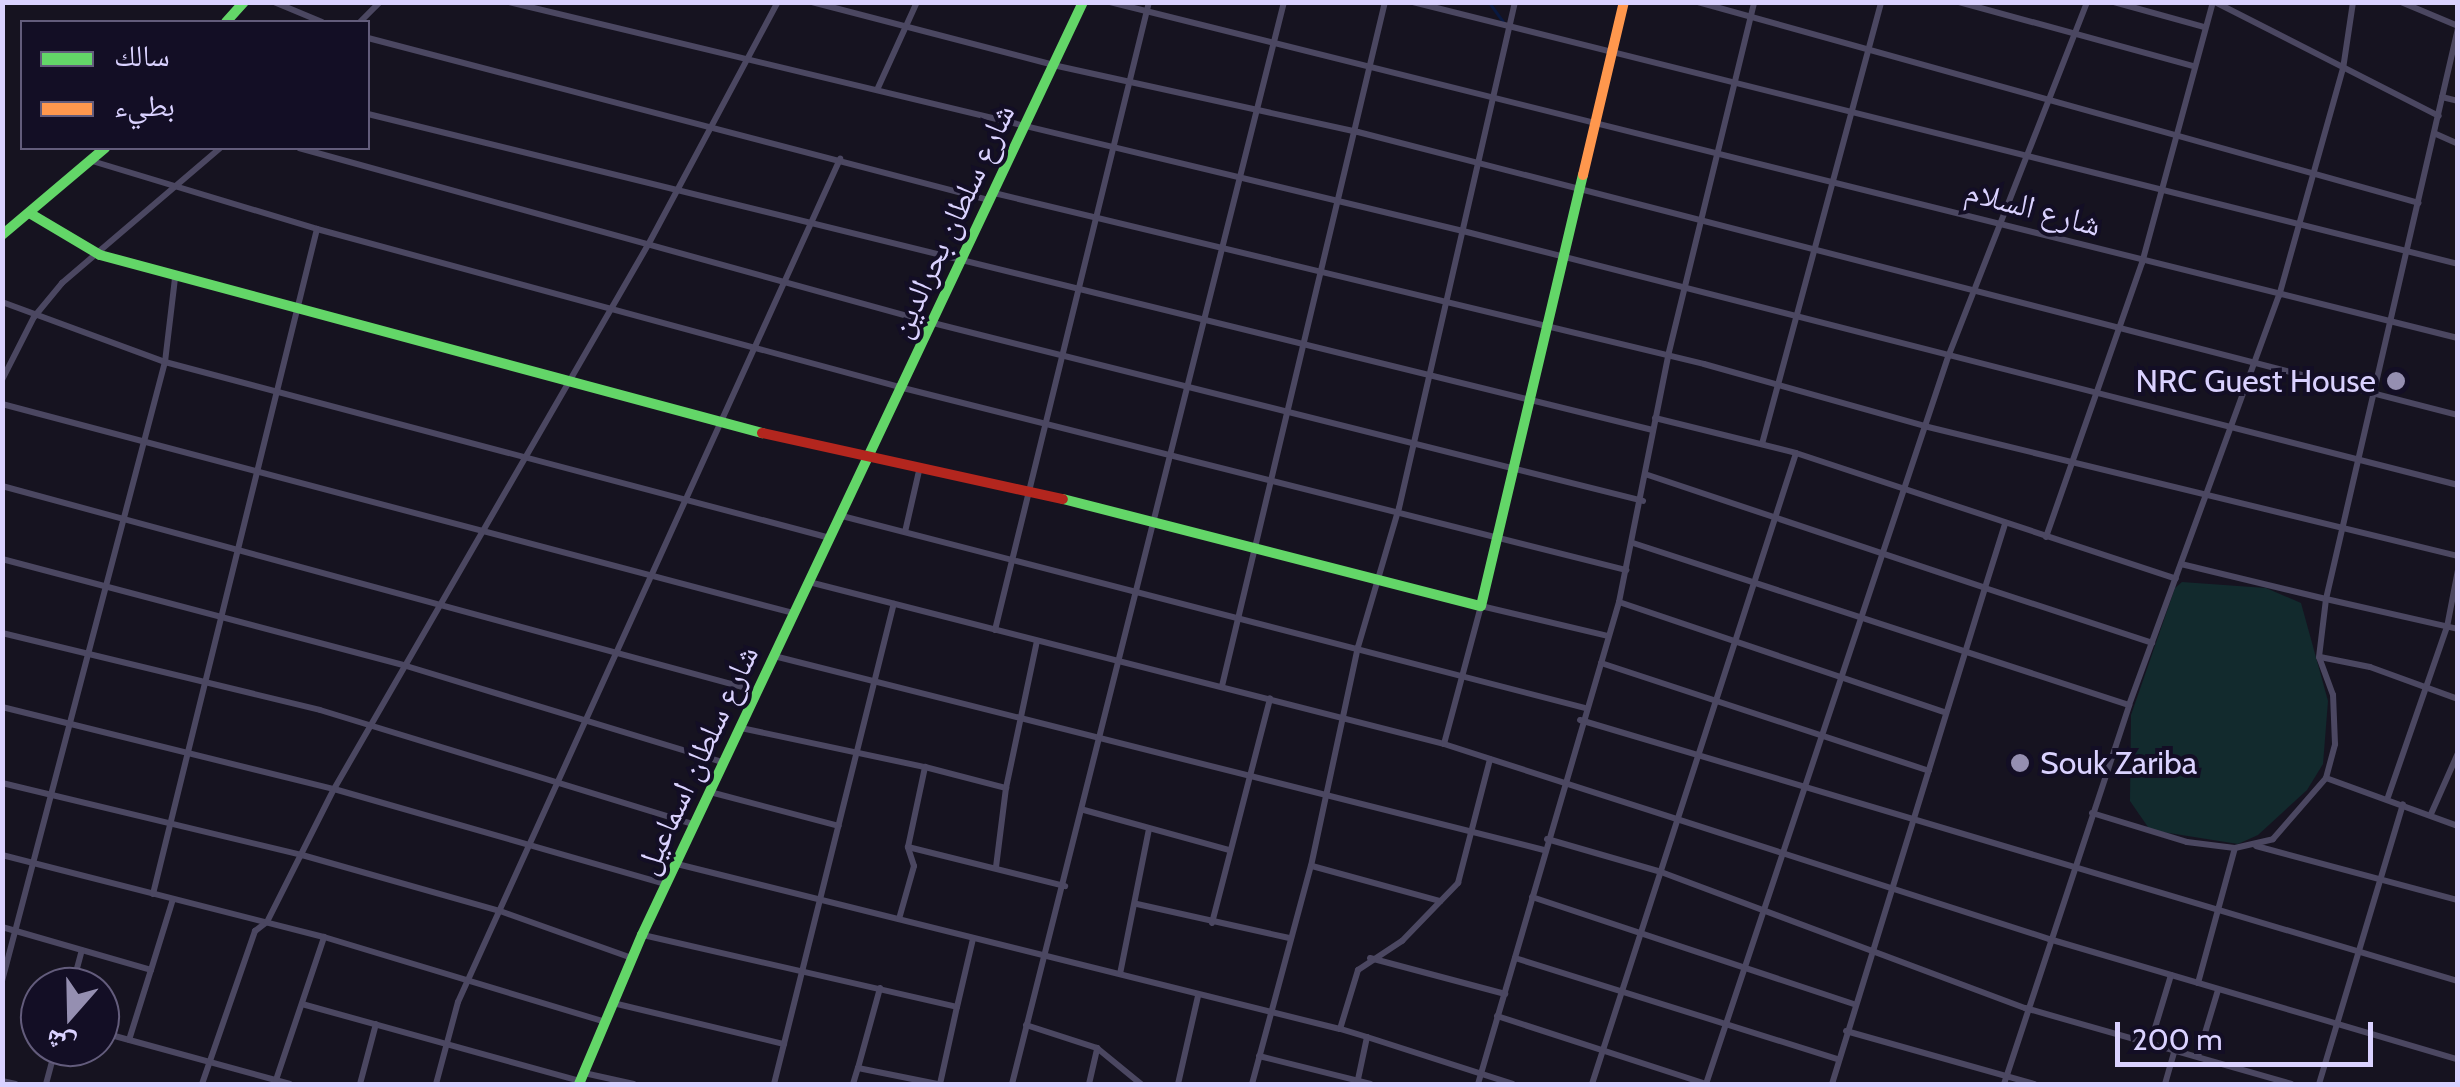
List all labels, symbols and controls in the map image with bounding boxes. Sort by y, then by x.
legend [20,20,370,150]
text: سالك [114,37,170,74]
text: بطيء [114,87,175,124]
street label: شارع سلطان بحرالدين [881,98,1023,344]
street label: شارع السلام [1961,171,2105,245]
place label: NRC Guest House [2135,362,2376,400]
marker: NRC Guest House [2385,370,2407,392]
street label: شارع سلطان اسماعيل [627,640,767,880]
place label: Souk Zariba [2040,744,2197,782]
marker: Souk Zariba [2009,752,2031,774]
north arrow [20,967,120,1067]
scale bar [2120,1002,2378,1064]
text: 200 m [2132,1021,2223,1058]
text: ش [41,1022,80,1064]

